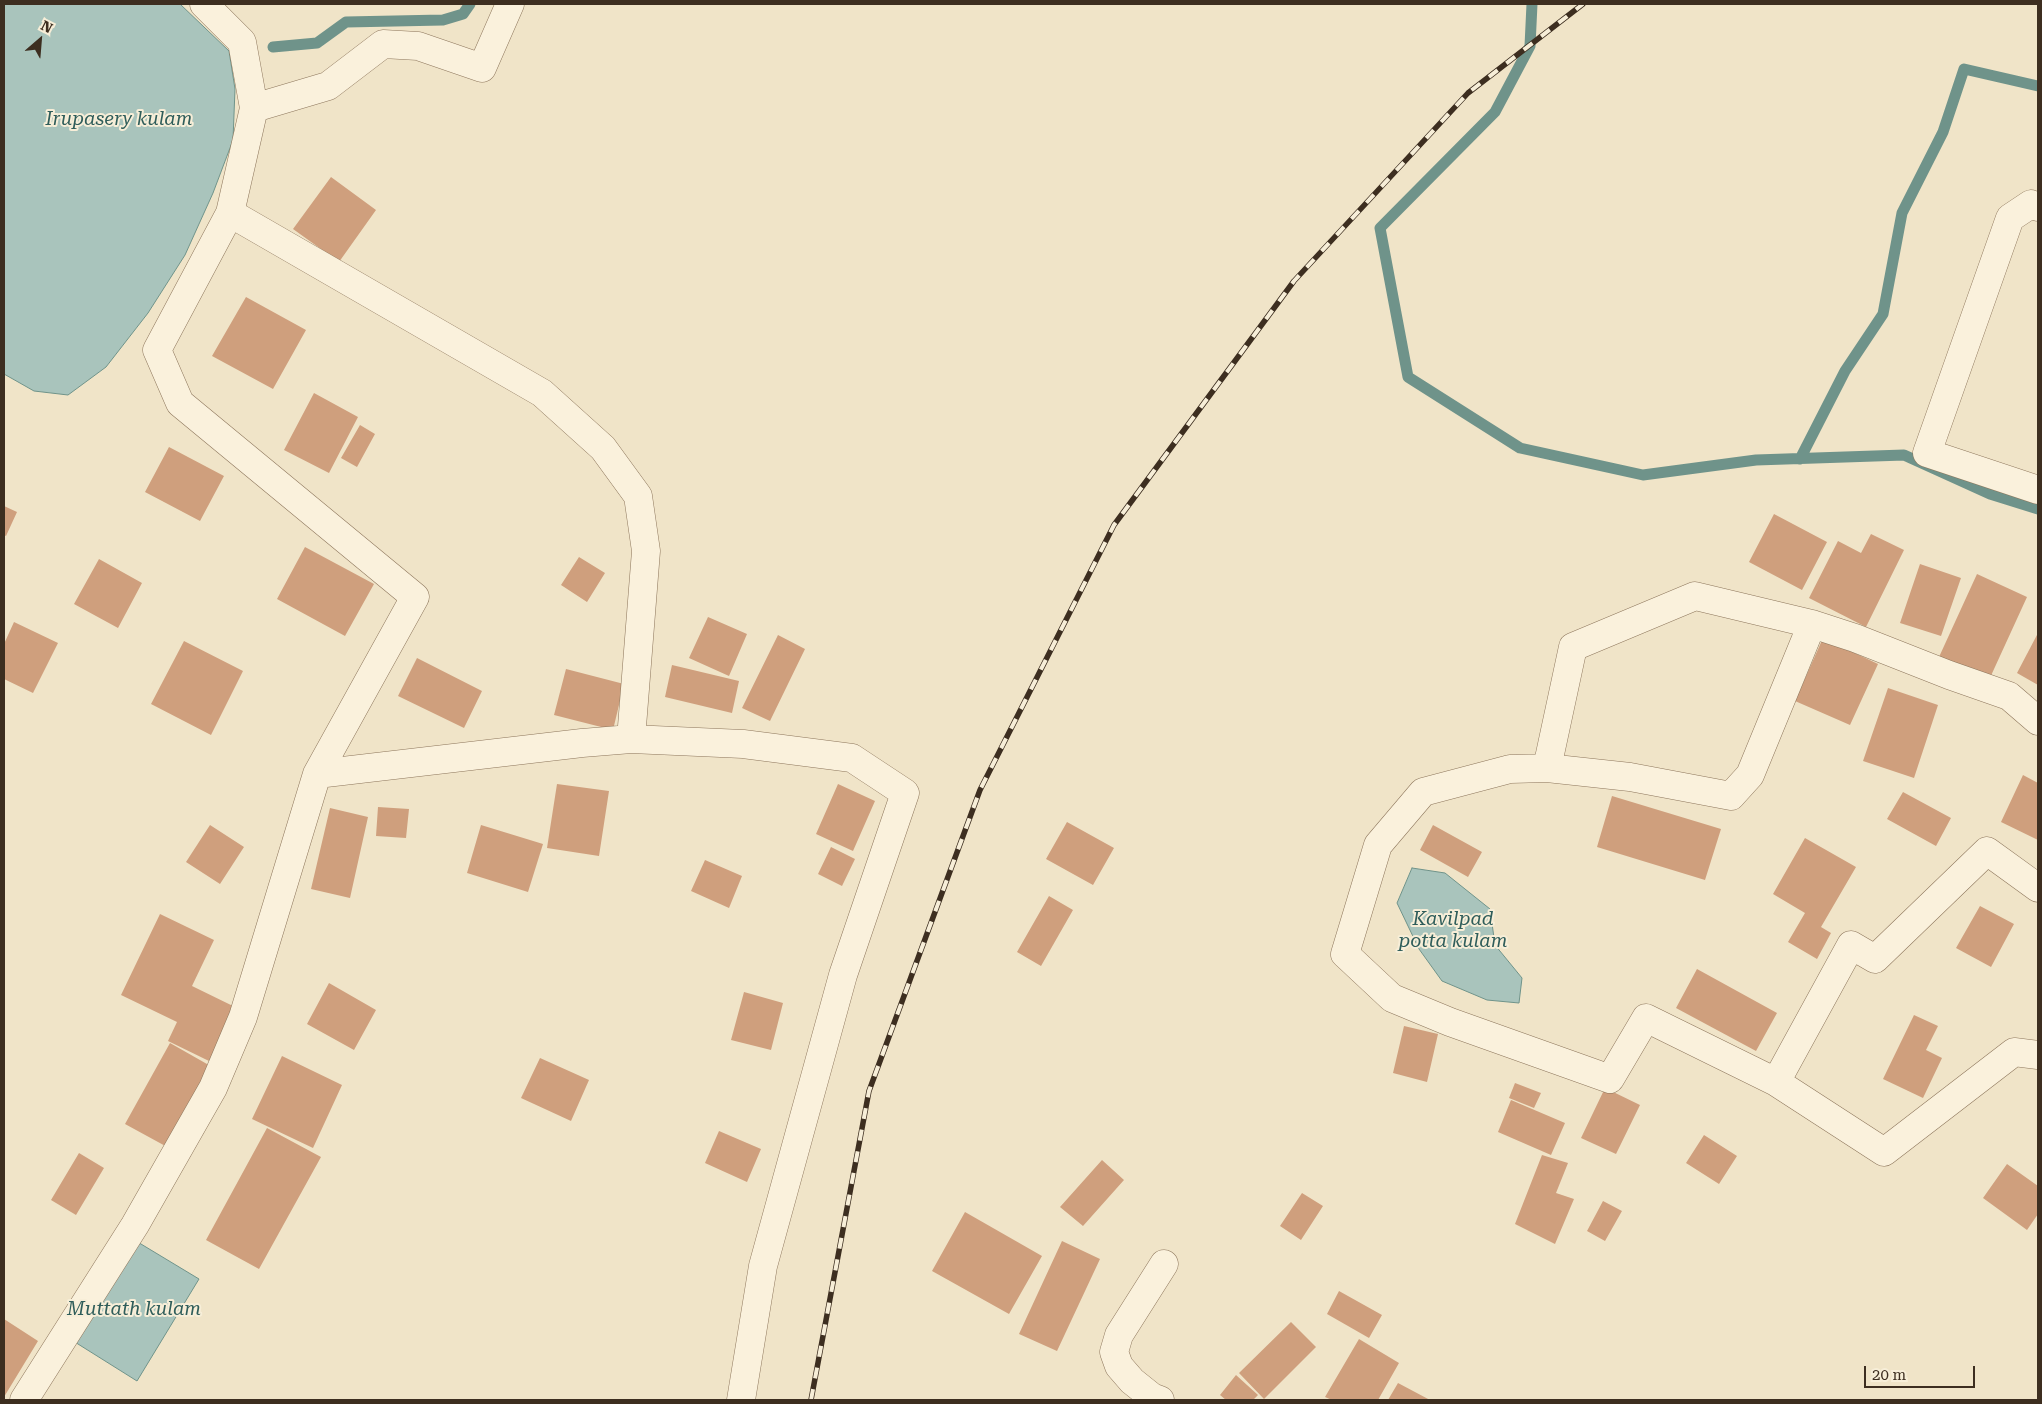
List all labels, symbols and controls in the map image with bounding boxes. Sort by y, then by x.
north arrow [15,15,65,65]
text: N [38,17,55,36]
water label: Irupasery kulam [46,108,192,130]
water label: Kavilpad potta kulam [1399,908,1507,952]
water label: Muttath kulam [67,1298,201,1320]
scale bar [1867,1356,1978,1388]
text: 20 m [1872,1366,1906,1384]

